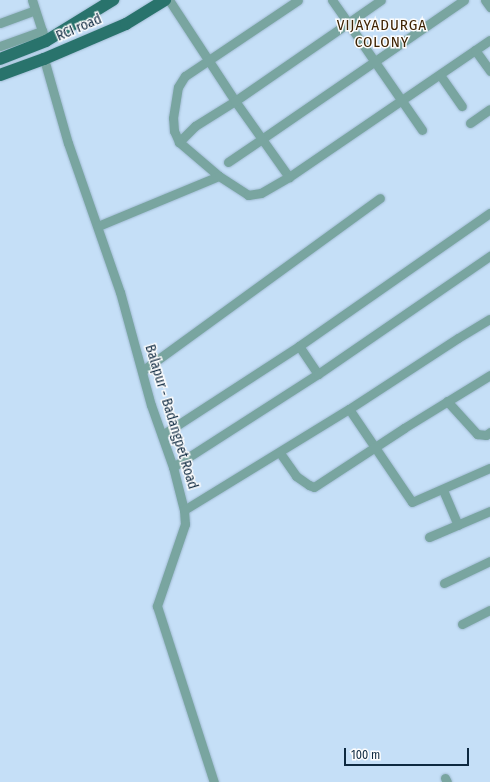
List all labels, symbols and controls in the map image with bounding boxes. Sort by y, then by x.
street label: RCI road [54,11,104,45]
district label: VIJAYADURGA COLONY [337,16,427,51]
street label: Balapur - Badangpet Road [141,343,201,491]
scale bar [346,740,471,766]
text: 100 m [351,748,380,762]

